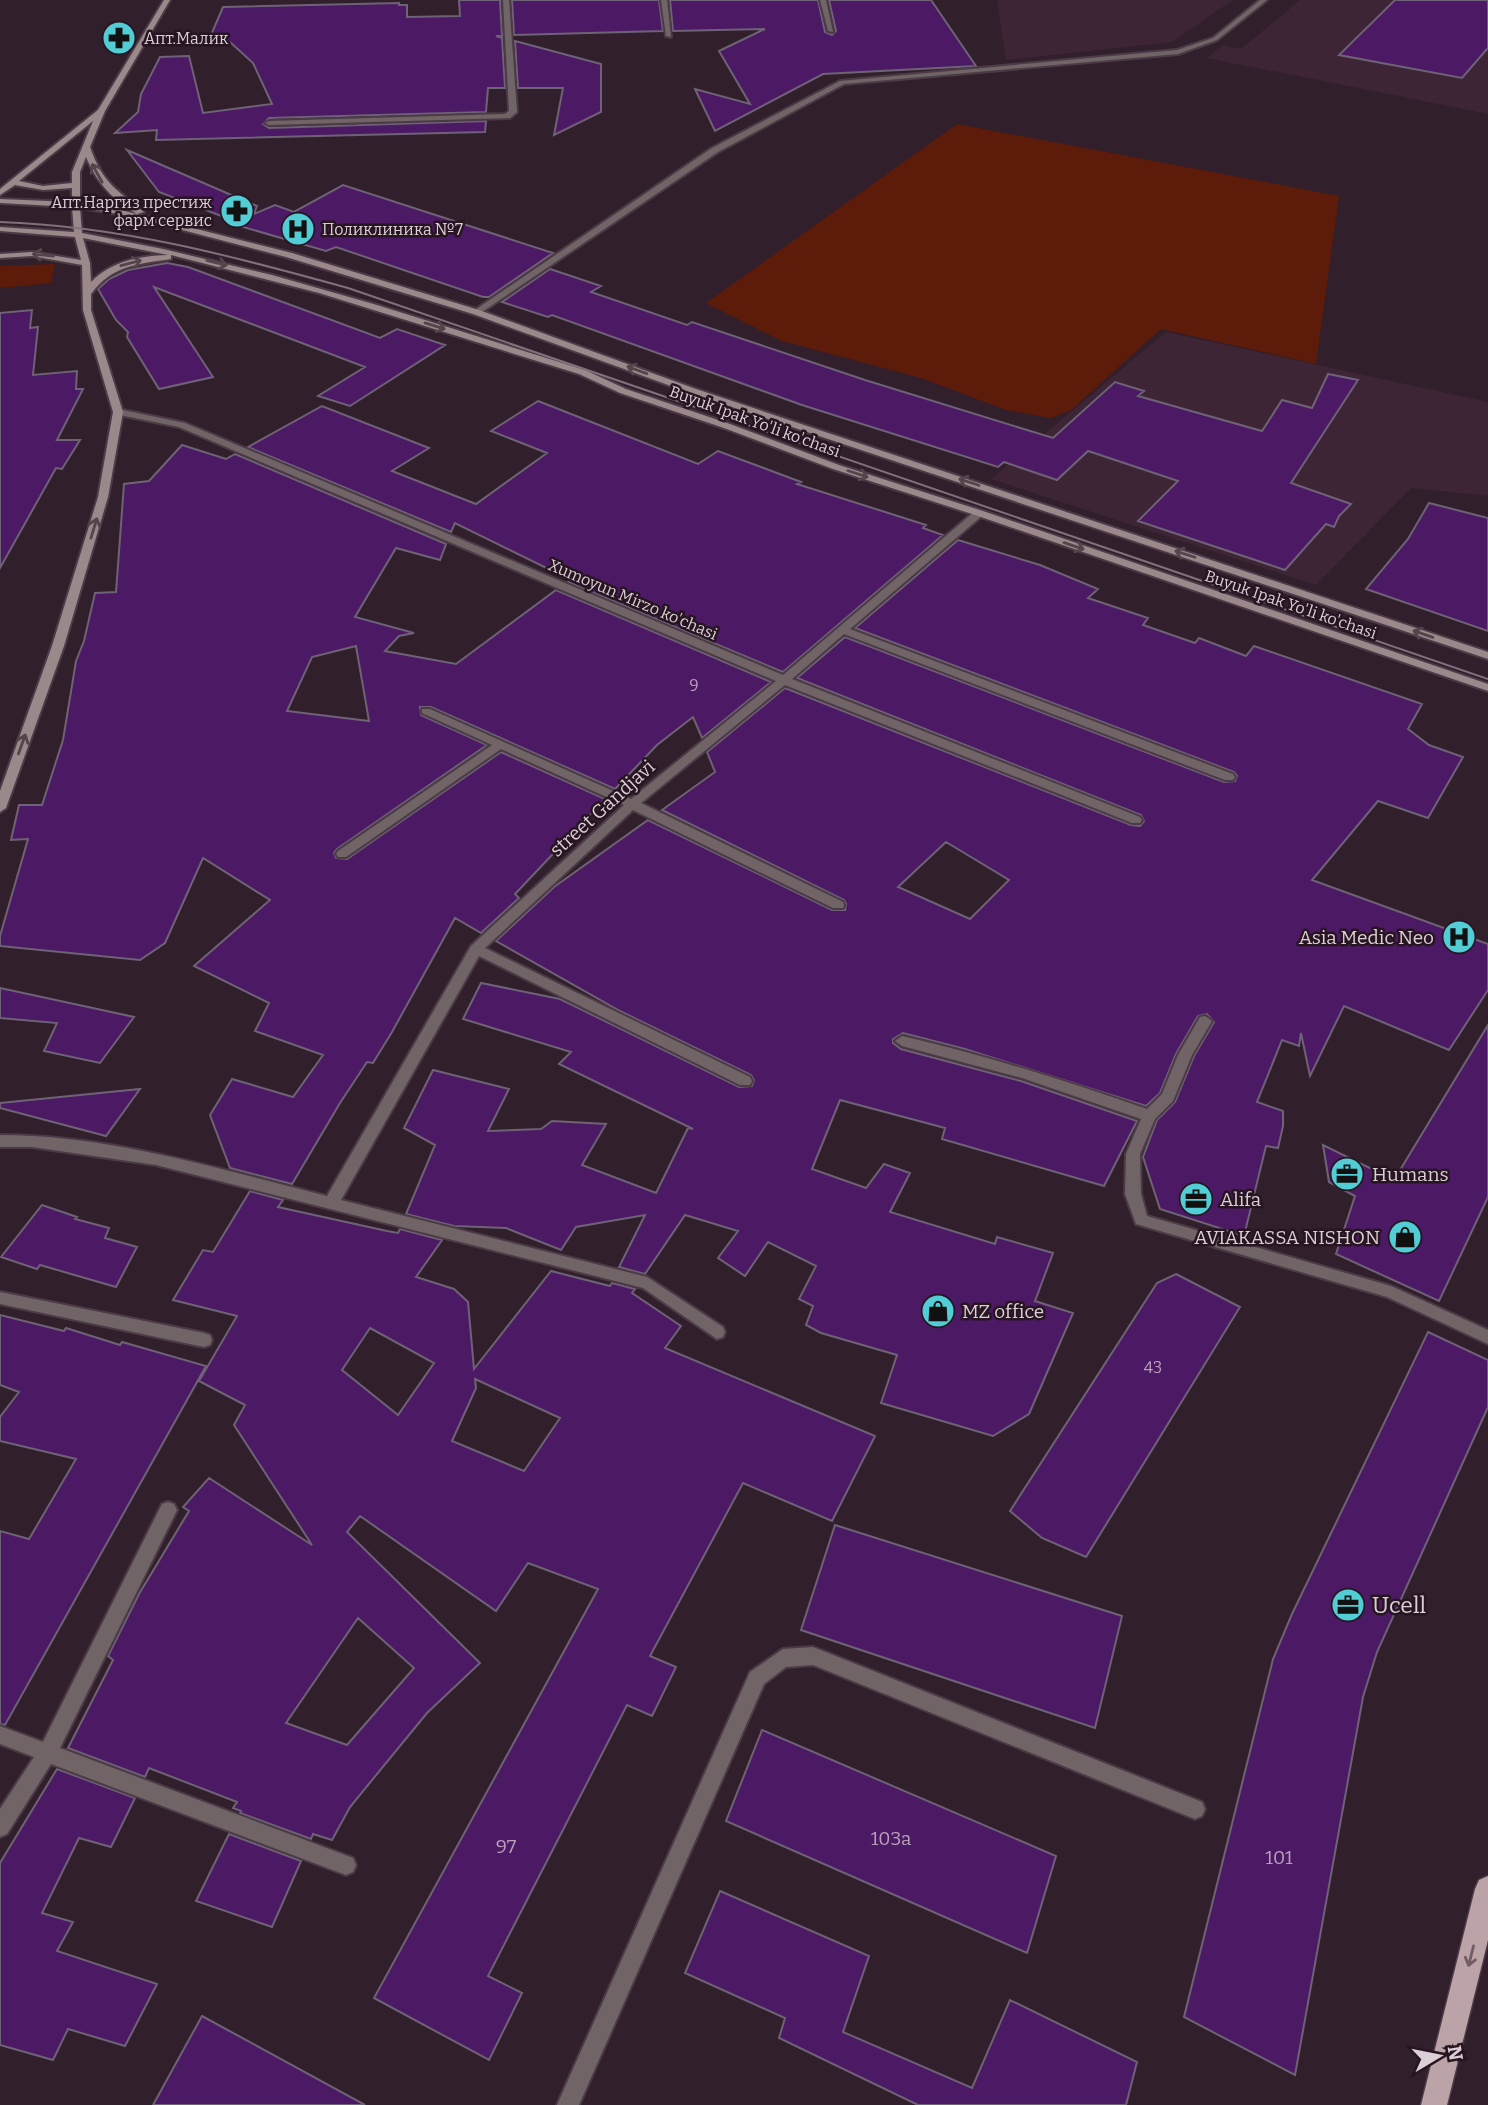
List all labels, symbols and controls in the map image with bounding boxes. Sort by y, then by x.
pharmacy icon: Апт.Малик [100,19,138,57]
place label: Апт.Малик [144,29,229,48]
one-way arrow [90,163,104,183]
pharmacy icon: Апт.Наргиз престиж фарм сервис [218,192,256,230]
place label: Апт.Наргиз престиж фарм сервис [51,193,212,230]
hospital icon: Поликлиника №7 [279,210,317,248]
place label: Поликлиника №7 [322,220,463,239]
one-way arrow [32,248,55,261]
one-way arrow [119,256,141,269]
one-way arrow [205,257,228,270]
one-way arrow [424,321,446,334]
one-way arrow [626,363,648,375]
street label: Buyuk Ipak Yo'li ko'chasi [667,382,843,461]
one-way arrow [846,469,868,482]
one-way arrow [958,475,980,487]
one-way arrow [88,517,101,539]
one-way arrow [1062,541,1084,553]
one-way arrow [1174,546,1196,559]
street label: Xumoyun Mirzo ko'chasi [545,555,720,644]
street label: Buyuk Ipak Yo'li ko'chasi [1203,566,1379,643]
one-way arrow [1413,627,1435,639]
house number: 9 [689,676,699,695]
one-way arrow [17,733,30,755]
street label: street Gandjavi [545,755,660,862]
hospital icon: Asia Medic Neo [1440,918,1478,956]
place label: Asia Medic Neo [1299,926,1434,949]
office icon: Humans [1328,1155,1366,1193]
place label: Humans [1372,1163,1449,1186]
office icon: Alifa [1177,1180,1215,1218]
place label: Alifa [1220,1188,1262,1211]
shop icon: AVIAKASSA NISHON [1386,1218,1424,1256]
place label: AVIAKASSA NISHON [1194,1226,1380,1249]
shop icon: MZ office [919,1292,957,1330]
place label: MZ office [962,1300,1044,1323]
house number: 43 [1144,1358,1162,1377]
office icon: Ucell [1329,1586,1367,1624]
place label: Ucell [1372,1591,1427,1619]
house number: 103a [871,1827,912,1850]
house number: 97 [496,1835,517,1858]
house number: 101 [1265,1846,1293,1869]
one-way arrow [1464,1944,1477,1966]
north arrow [1404,2021,1474,2091]
text: N [1443,2044,1468,2063]

